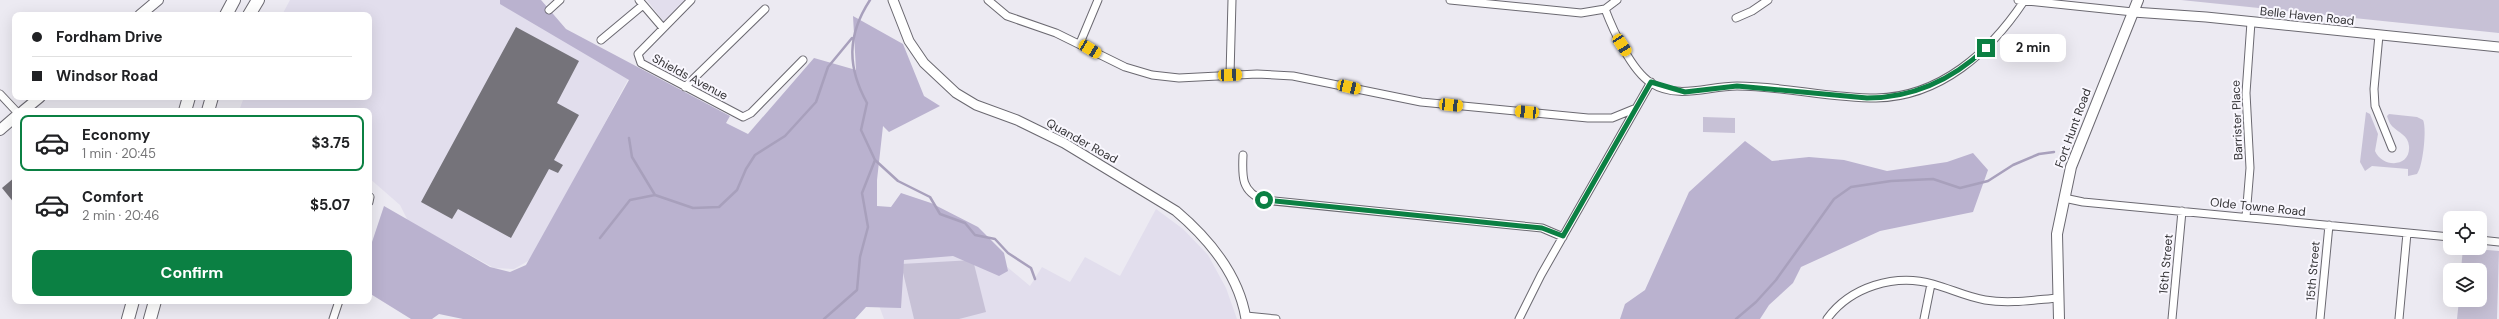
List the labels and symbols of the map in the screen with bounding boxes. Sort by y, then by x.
street label: Belle Haven Road [2259,3,2355,29]
car [1610,32,1634,58]
callout: 2 min [2000,34,2066,62]
car [1077,38,1103,60]
route end [1977,39,1995,57]
street label: Shields Avenue [649,50,731,104]
car [1218,69,1242,81]
car [1336,78,1362,96]
street label: Barrister Place [2228,80,2246,160]
street label: Fort Hunt Road [2051,86,2095,170]
car [1438,98,1464,112]
car [1514,105,1540,119]
street label: Quander Road [1043,115,1121,167]
route start [1255,191,1273,209]
street label: Olde Towne Road [2209,194,2307,220]
street label: 16th Street [2155,233,2177,295]
street label: 15th Street [2302,240,2324,302]

